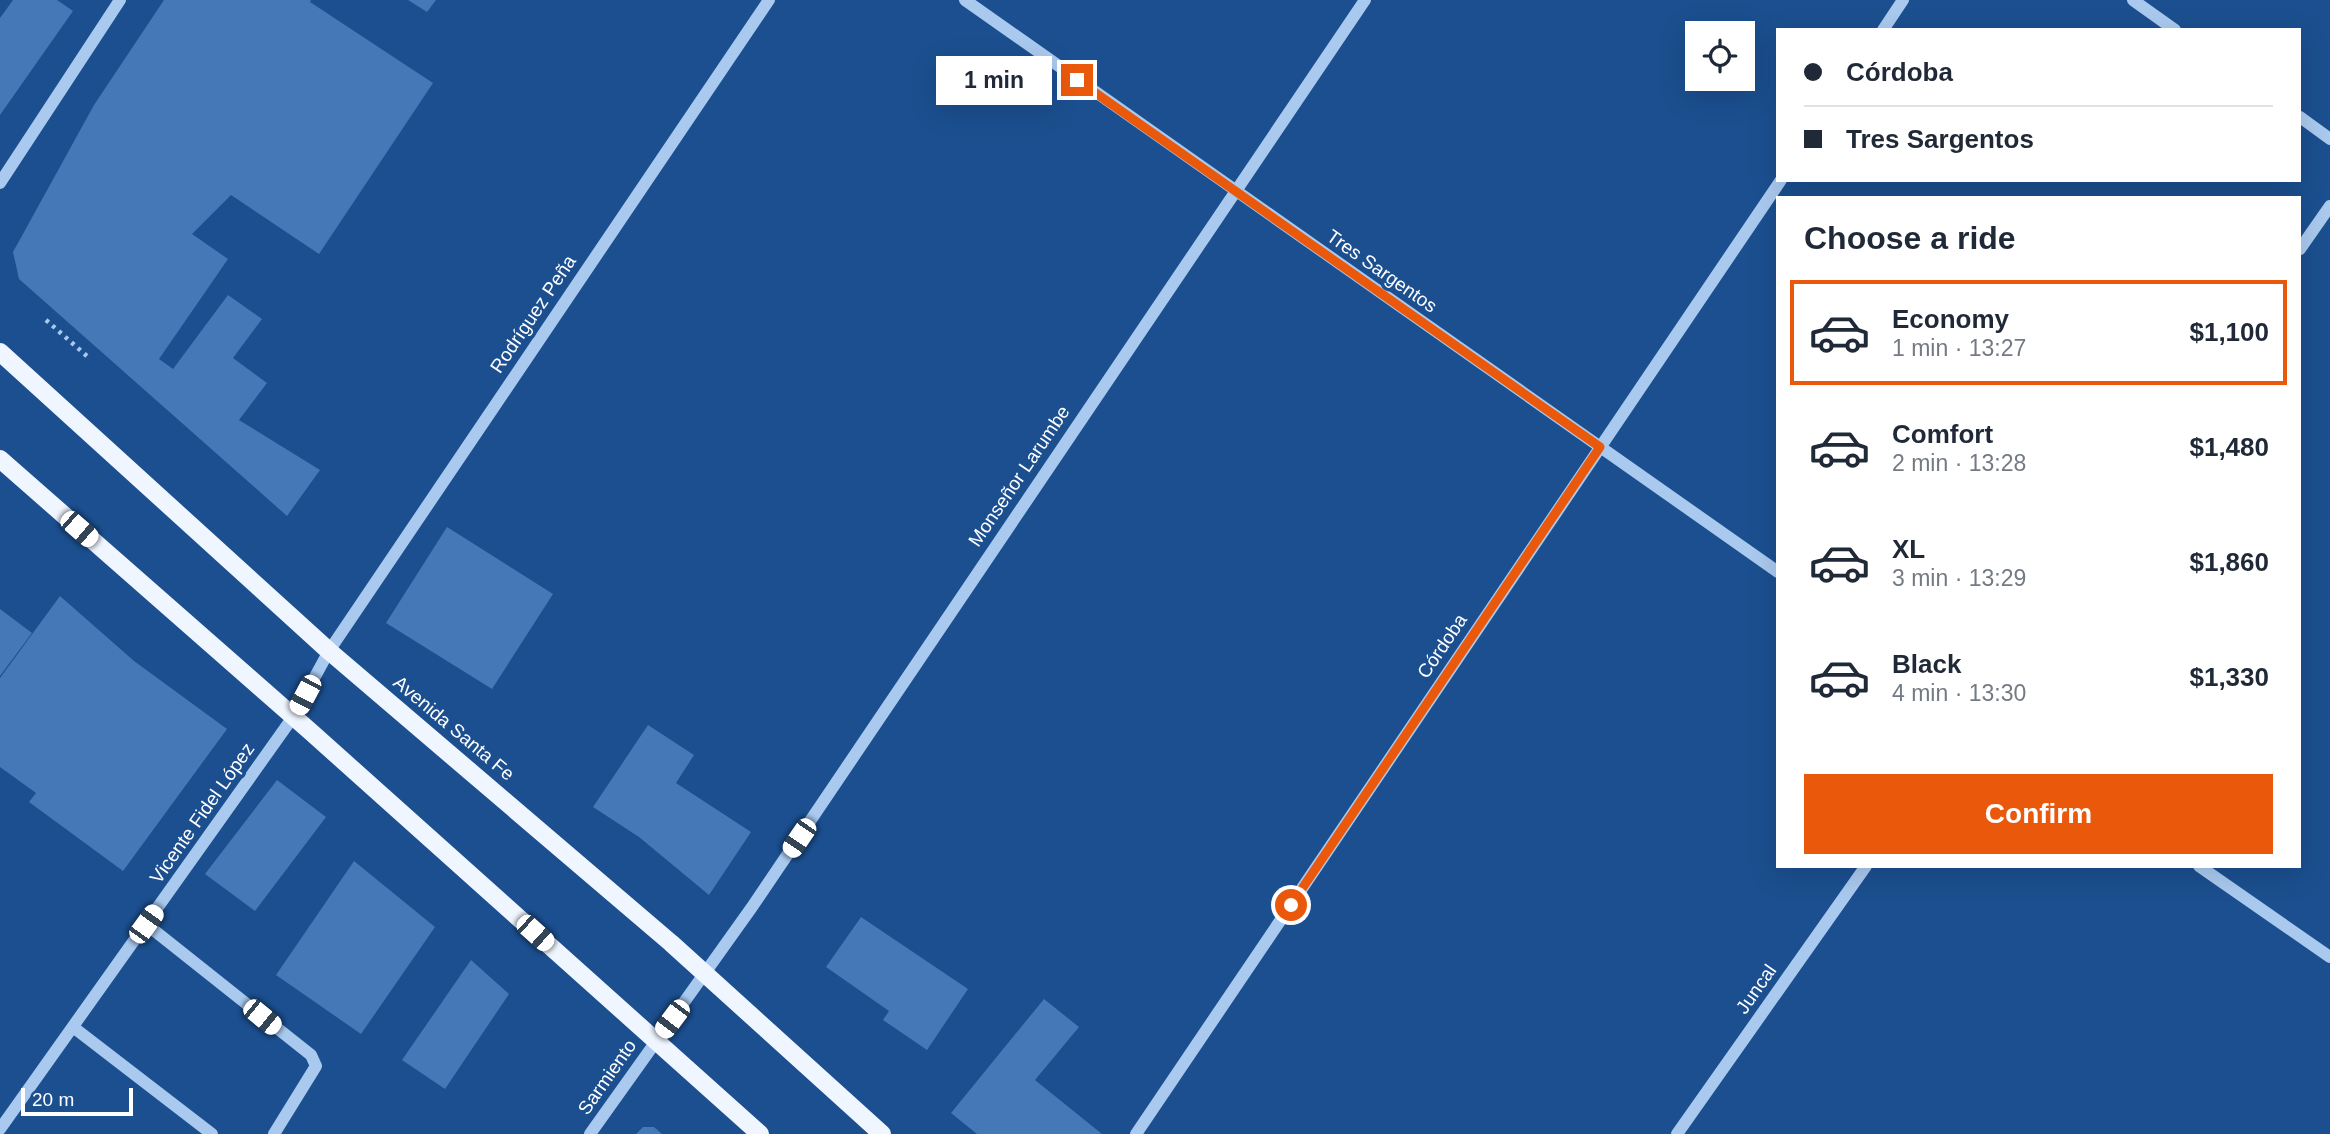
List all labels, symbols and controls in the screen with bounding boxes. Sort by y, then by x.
map controls [1685,21,1755,91]
button: locate [1685,21,1755,91]
callout: 1 min [937,56,1052,104]
text: Córdoba [1846,57,1953,87]
route end [1061,64,1093,96]
text: 1 min [964,67,1024,93]
text: Tres Sargentos [1846,124,2034,154]
text: Choose a ride [1804,220,2016,256]
street label: Tres Sargentos [1323,225,1441,317]
street label: Rodríguez Peña [486,251,580,377]
icon: car [1808,301,1871,364]
text: Economy [1892,304,2009,334]
text: $1,100 [2189,317,2269,347]
text: 1 min · 13:27 [1892,335,2026,361]
street label: Monseñor Larumbe [964,402,1074,550]
icon: car [1808,416,1871,479]
text: Comfort [1892,419,1993,449]
text: $1,480 [2189,432,2269,462]
text: 2 min · 13:28 [1892,450,2026,476]
car [57,507,102,551]
icon: car [1808,531,1871,594]
text: XL [1892,534,1925,564]
text: $1,860 [2189,547,2269,577]
text: 3 min · 13:29 [1892,565,2026,591]
street label: Córdoba [1413,610,1471,682]
icon: car [1808,646,1871,709]
text: Black [1892,649,1961,679]
text: $1,330 [2189,662,2269,692]
car [286,672,325,718]
street label: Avenida Santa Fe [390,672,518,784]
text: 4 min · 13:30 [1892,680,2026,706]
street label: Vicente Fidel López [146,739,258,887]
button: Confirm [1804,774,2273,854]
car [779,815,820,861]
route start [1275,889,1307,921]
car [126,901,167,947]
car [513,911,558,955]
street label: Juncal [1732,960,1780,1018]
car [240,996,285,1038]
car [651,996,694,1042]
street label: Sarmiento [574,1036,640,1118]
scale bar [21,1085,133,1117]
text: 20 m [32,1089,74,1110]

